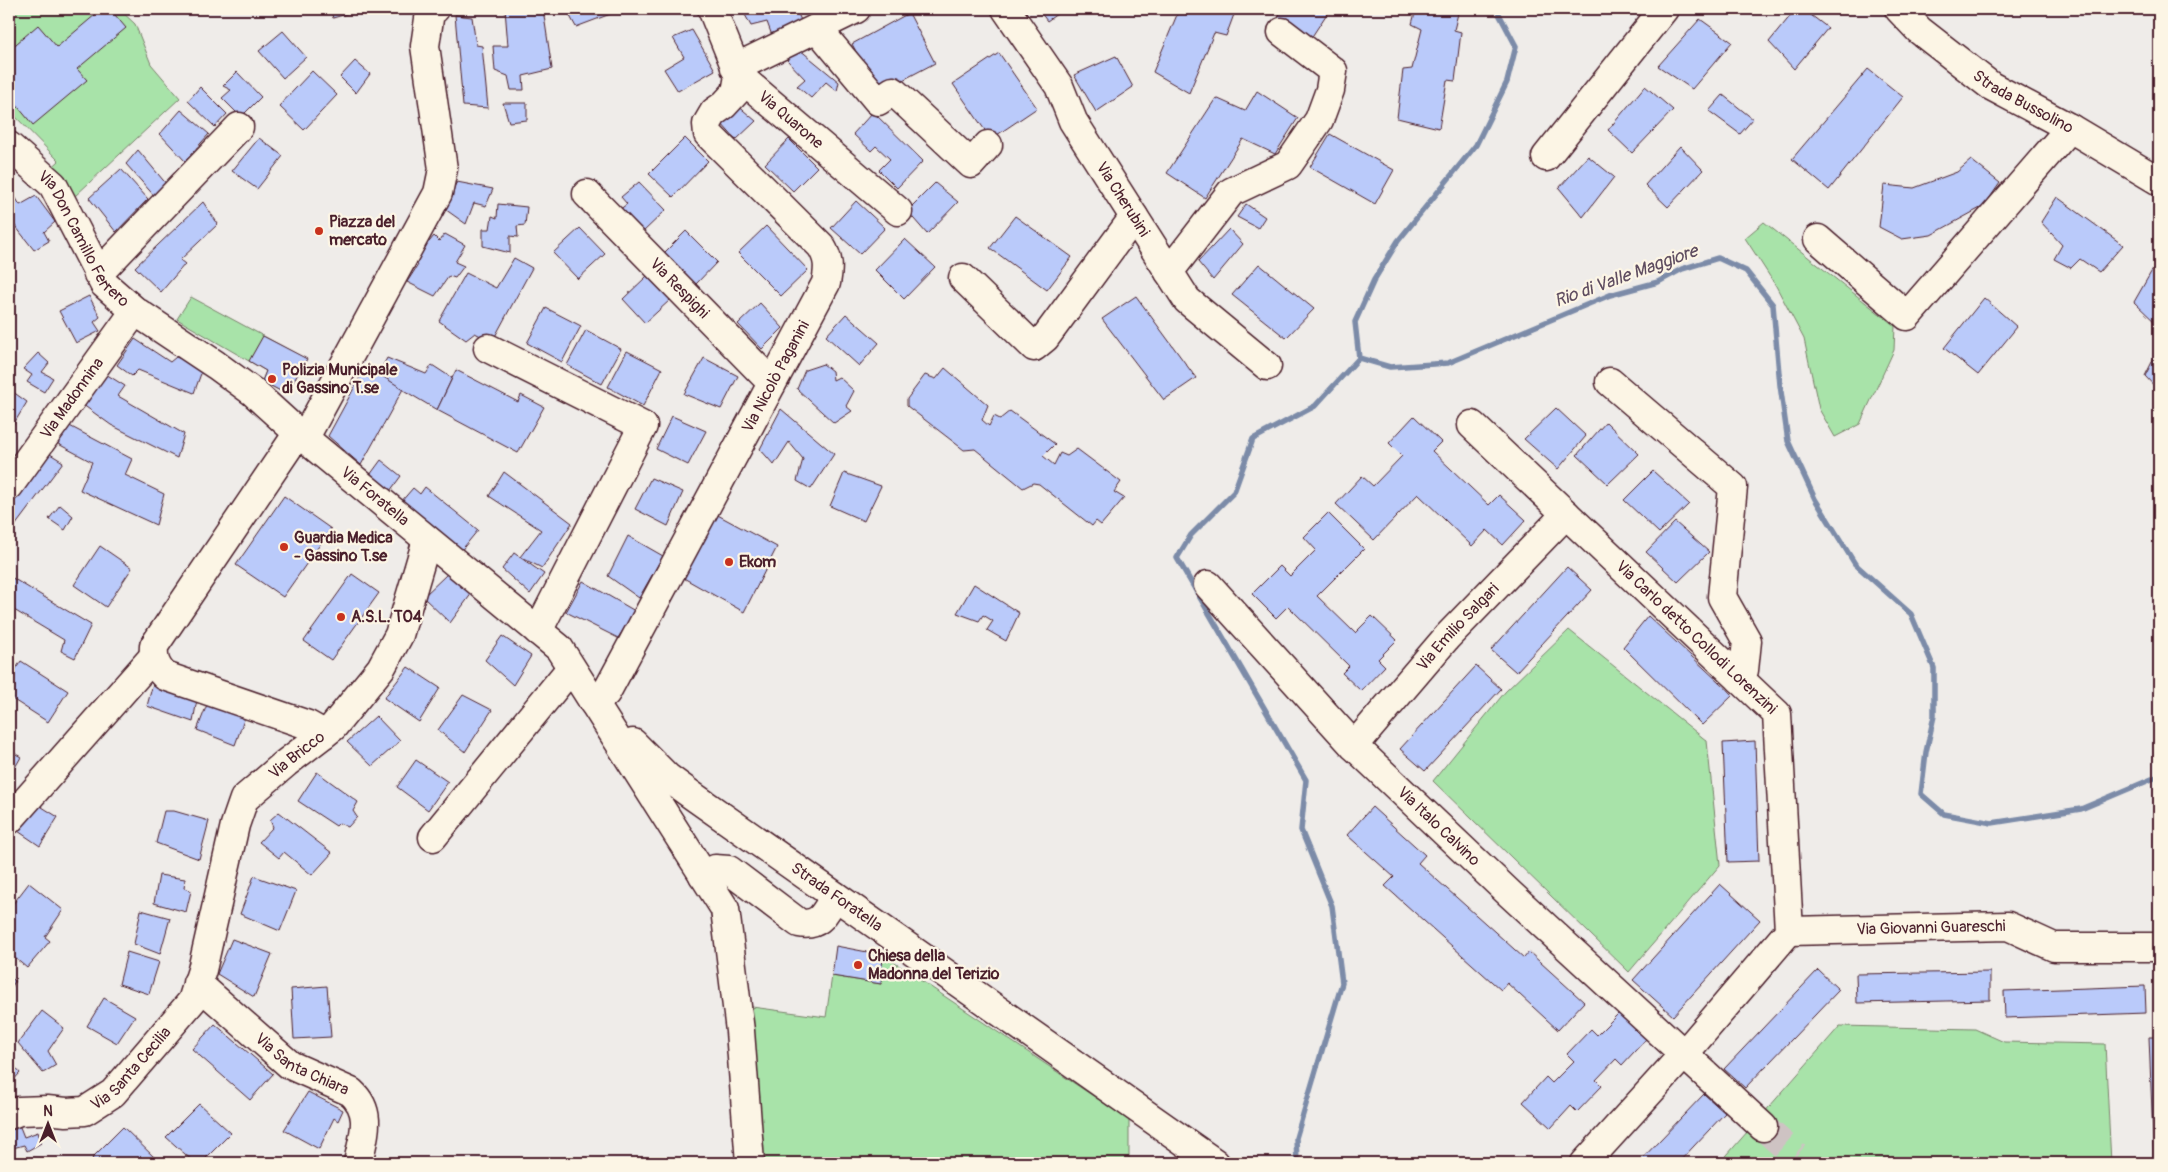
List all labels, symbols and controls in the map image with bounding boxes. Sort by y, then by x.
street label: Strada Bussolino [1969,66,2077,138]
street label: Via Quarone [754,87,828,153]
street label: Via Cherubini [1092,158,1154,241]
street label: Via Don Camillo Ferrero [34,166,134,312]
place label: Piazza del mercato [329,212,396,250]
marker: Piazza del mercato [313,225,325,237]
water label: Rio di Valle Maggiore [1551,239,1703,313]
street label: Via Respighi [645,254,713,323]
street label: Via Nicolò Paganini [738,317,814,436]
street label: Via Madonnina [36,354,108,443]
place label: Polizia Municipale di Gassino T.se [282,360,398,398]
marker: Polizia Municipale di Gassino T.se [266,373,278,385]
street label: Via Foratella [337,462,413,530]
place label: Guardia Medica - Gassino T.se [294,528,393,566]
marker: Guardia Medica - Gassino T.se [278,541,290,553]
place label: Ekom [739,552,776,572]
marker: Ekom [723,556,735,568]
street label: Via Carlo detto Collodi Lorenzini [1611,556,1781,719]
street label: Via Emilio Salgari [1413,579,1504,675]
place label: A.S.L. TO4 [351,607,423,627]
marker: A.S.L. TO4 [335,611,347,623]
street label: Via Bricco [265,727,329,783]
street label: Via Italo Calvino [1393,782,1485,871]
street label: Strada Foratella [787,858,886,936]
street label: Via Giovanni Guareschi [1856,916,2006,939]
place label: Chiesa della Madonna del Terizio [868,946,1000,984]
marker: Chiesa della Madonna del Terizio [852,959,864,971]
street label: Via Santa Cecilia [87,1023,175,1115]
street label: Via Santa Chiara [251,1029,352,1100]
north arrow [22,1100,72,1150]
text: N [43,1103,53,1120]

